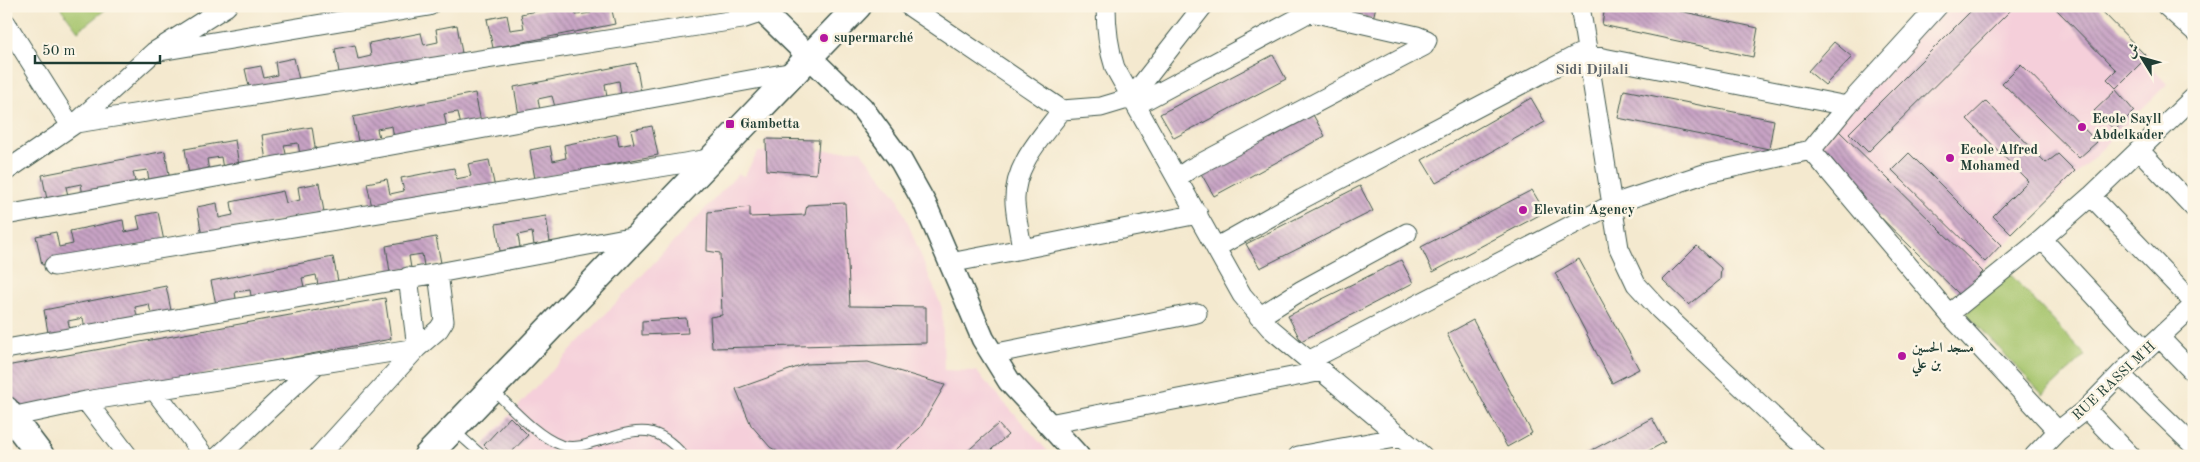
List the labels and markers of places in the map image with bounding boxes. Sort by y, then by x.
place label: supermarché [834,31,913,45]
marker: supermarché [818,32,830,44]
place label: Ecole Sayll Abdelkader [2092,112,2164,142]
place label: Gambetta [740,117,800,131]
marker: Gambetta [724,118,736,130]
marker: Ecole Sayll Abdelkader [2076,121,2088,133]
place label: Ecole Alfred Mohamed [1960,143,2039,173]
marker: Ecole Alfred Mohamed [1944,152,1956,164]
place label: Elevatin Agency [1533,203,1635,217]
marker: Elevatin Agency [1517,204,1529,216]
place label: مسجد الحسين بن علي [1911,341,1974,377]
marker: مسجد الحسين بن علي [1896,350,1908,362]

